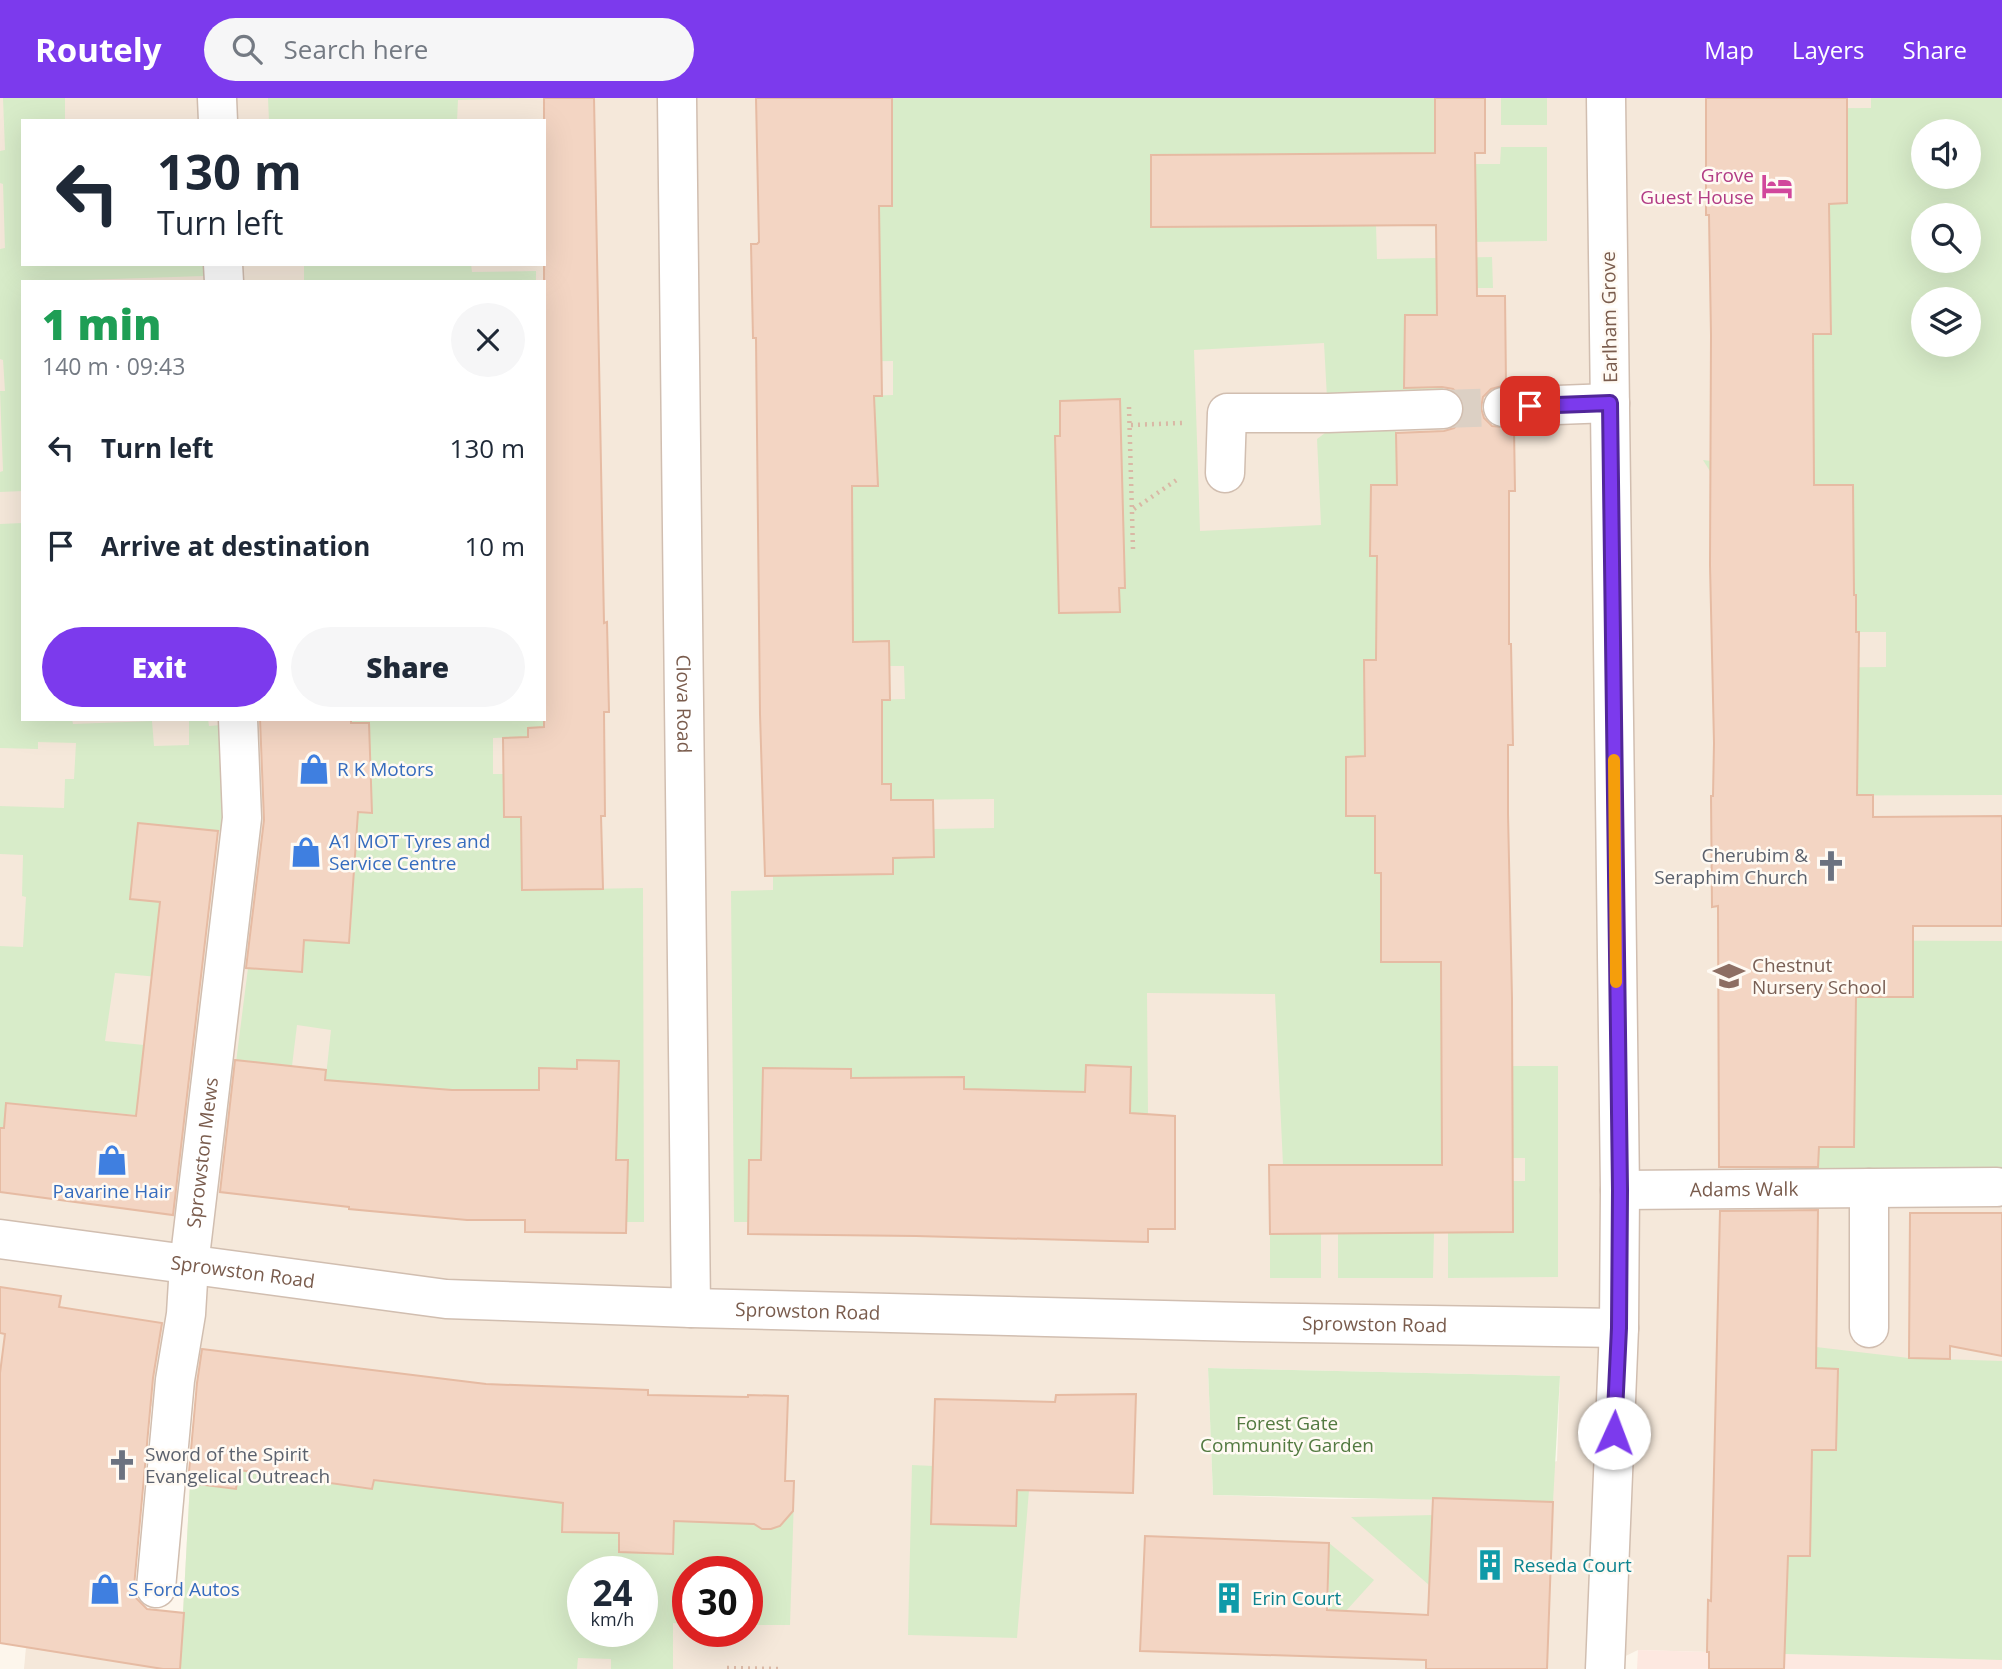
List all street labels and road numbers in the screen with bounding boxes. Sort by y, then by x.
street label: Earlham Grove [1595,251,1623,383]
street label: Clova Road [670,655,698,753]
street label: Sprowston Mews [180,1076,224,1229]
street label: Adams Walk [1690,1176,1798,1202]
street label: Sprowston Road [169,1249,317,1294]
street label: Sprowston Road [735,1296,881,1326]
street label: Sprowston Road [1302,1310,1447,1338]

